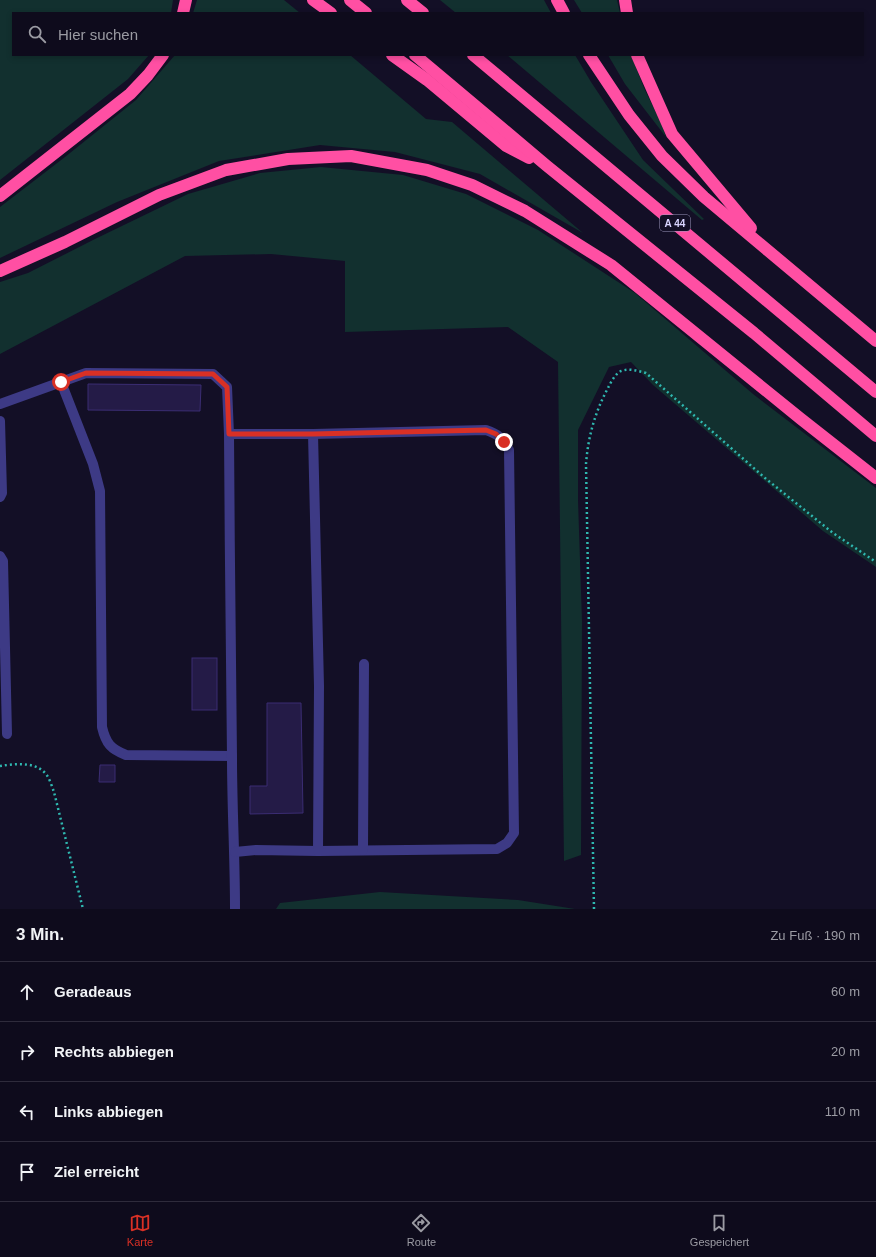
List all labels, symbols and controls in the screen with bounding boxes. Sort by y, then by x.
search box [12,12,864,56]
icon: search [26,23,48,45]
text: Hier suchen [58,26,138,43]
road number: A 44 [660,215,690,231]
route start [52,373,70,391]
route end [495,433,513,451]
text: 3 Min. [16,925,64,944]
text: Zu Fuß · 190 m [770,928,860,943]
icon: ahead [16,981,38,1003]
text: Geradeaus [54,983,132,1000]
text: 60 m [831,984,860,999]
icon: right [16,1041,38,1063]
text: Rechts abbiegen [54,1043,174,1060]
text: 20 m [831,1044,860,1059]
icon: left [16,1101,38,1123]
text: Links abbiegen [54,1103,163,1120]
text: 110 m [825,1104,860,1119]
icon: arrive [16,1161,38,1183]
text: Ziel erreicht [54,1163,139,1180]
tab: Karte [127,1212,153,1248]
tab: Route [407,1212,436,1248]
tab: Gespeichert [690,1212,749,1248]

